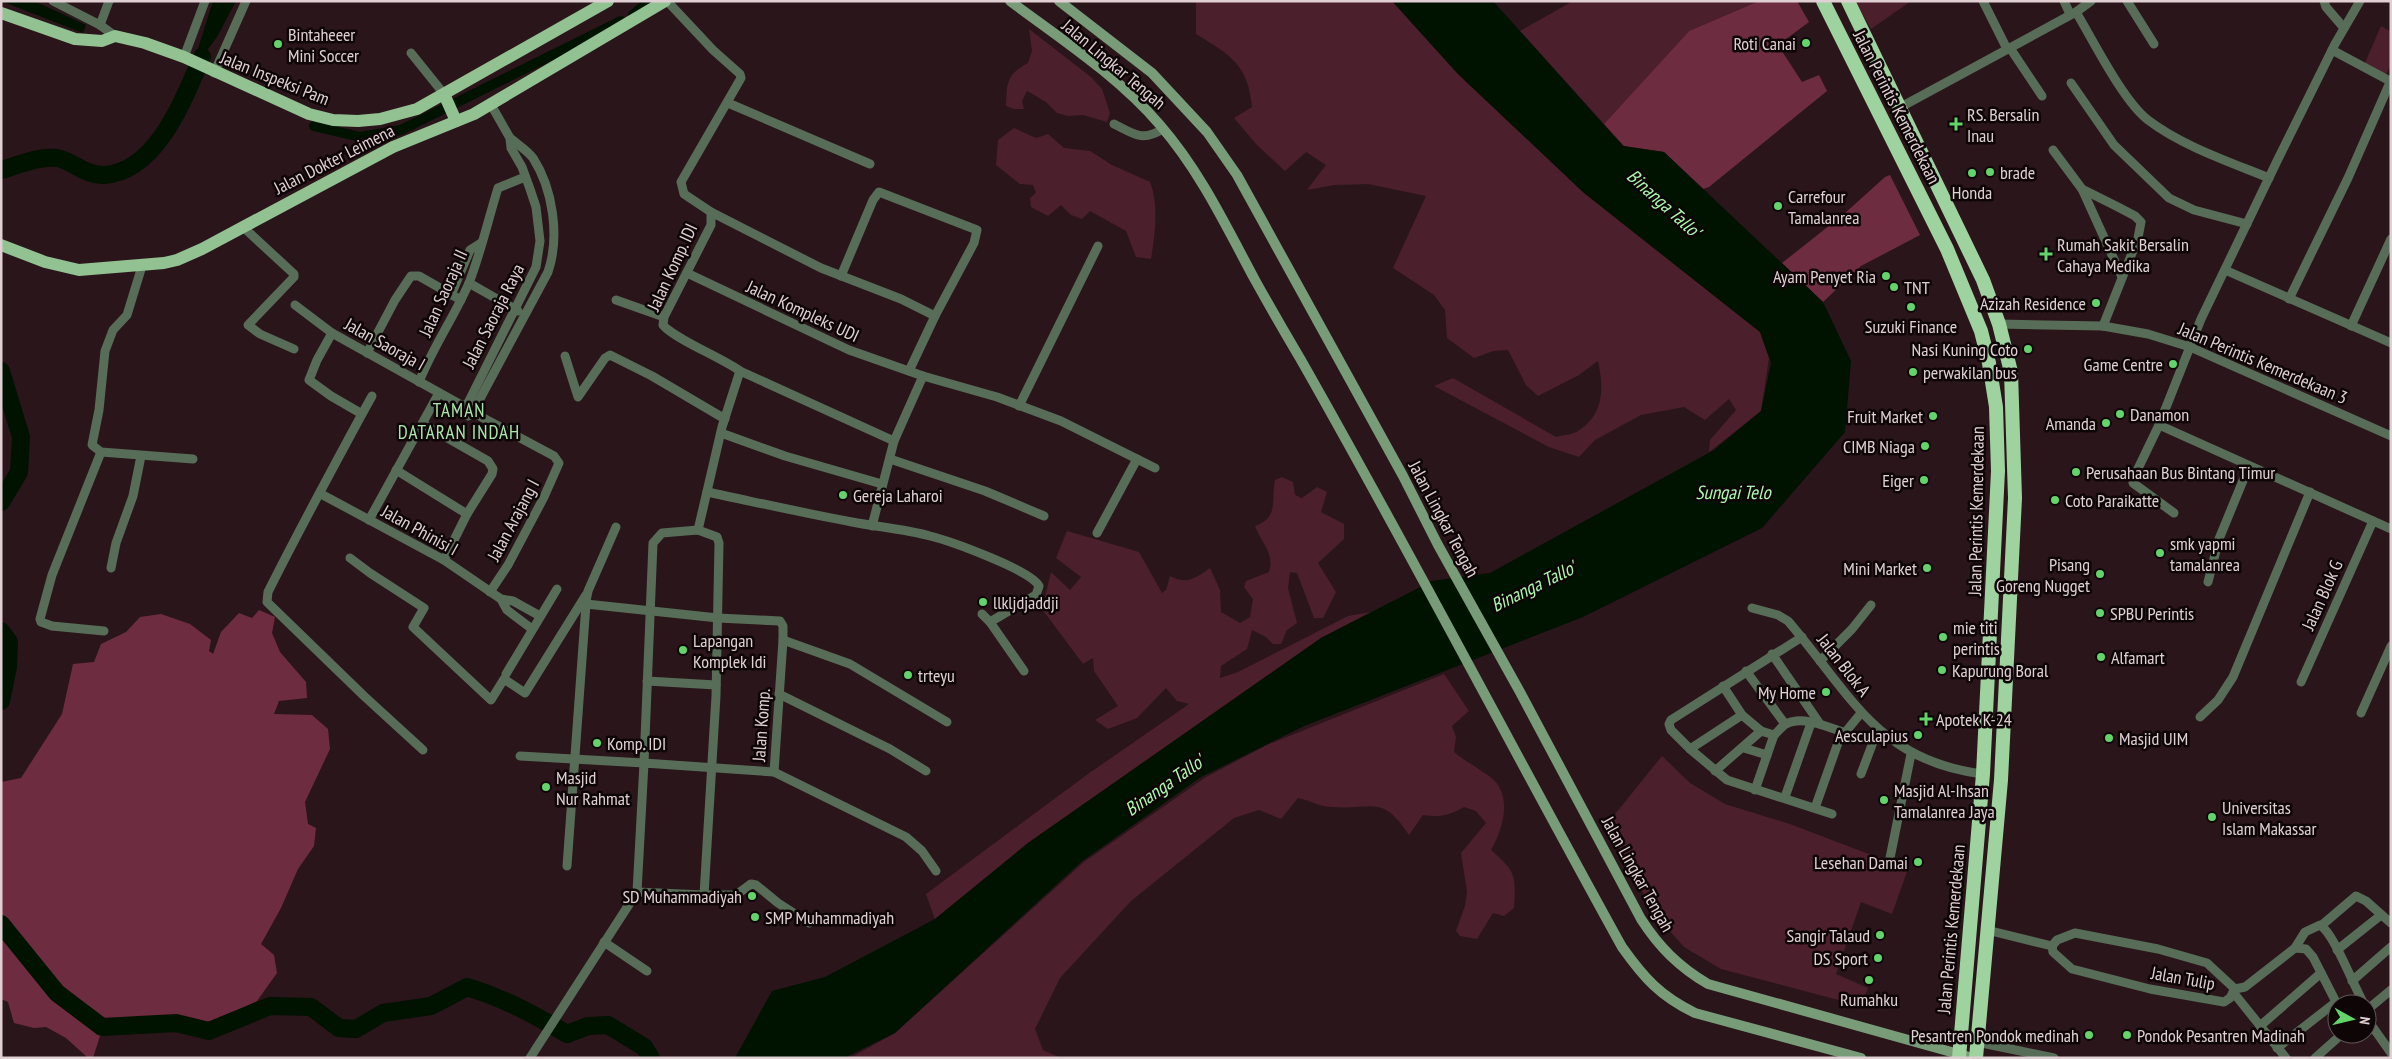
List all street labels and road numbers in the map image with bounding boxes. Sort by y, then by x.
street label: Jalan Lingkar Tengah [1057,13,1171,114]
street label: Jalan Perintis Kemerdekaan [1848,25,1946,188]
street label: Jalan Inspeksi Pam [216,45,333,110]
street label: Jalan Dokter Leimena [269,119,398,200]
street label: Jalan Komp. IDI [641,220,702,315]
street label: Jalan Saoraja II [413,246,472,341]
street label: Jalan Saoraja Raya [456,260,529,373]
street label: Jalan Kompleks UDI [742,274,863,347]
street label: Jalan Saoraja I [340,312,429,376]
street label: Jalan Perintis Kemerdekaan 3 [2174,317,2351,409]
street label: Jalan Perintis Kemerdekaan [1963,426,1989,597]
street label: Jalan Lingkar Tengah [1403,456,1484,581]
street label: Jalan Arajang I [481,475,544,566]
street label: Jalan Phinisi I [377,499,462,561]
street label: Jalan Blok G [2296,556,2348,635]
street label: Jalan Blok A [1812,628,1876,701]
street label: Jalan Komp. [747,688,775,763]
street label: Jalan Lingkar Tengah [1596,811,1679,936]
street label: Jalan Perintis Kemerdekaan [1932,844,1970,1015]
street label: Jalan Tulip [2148,961,2217,995]

